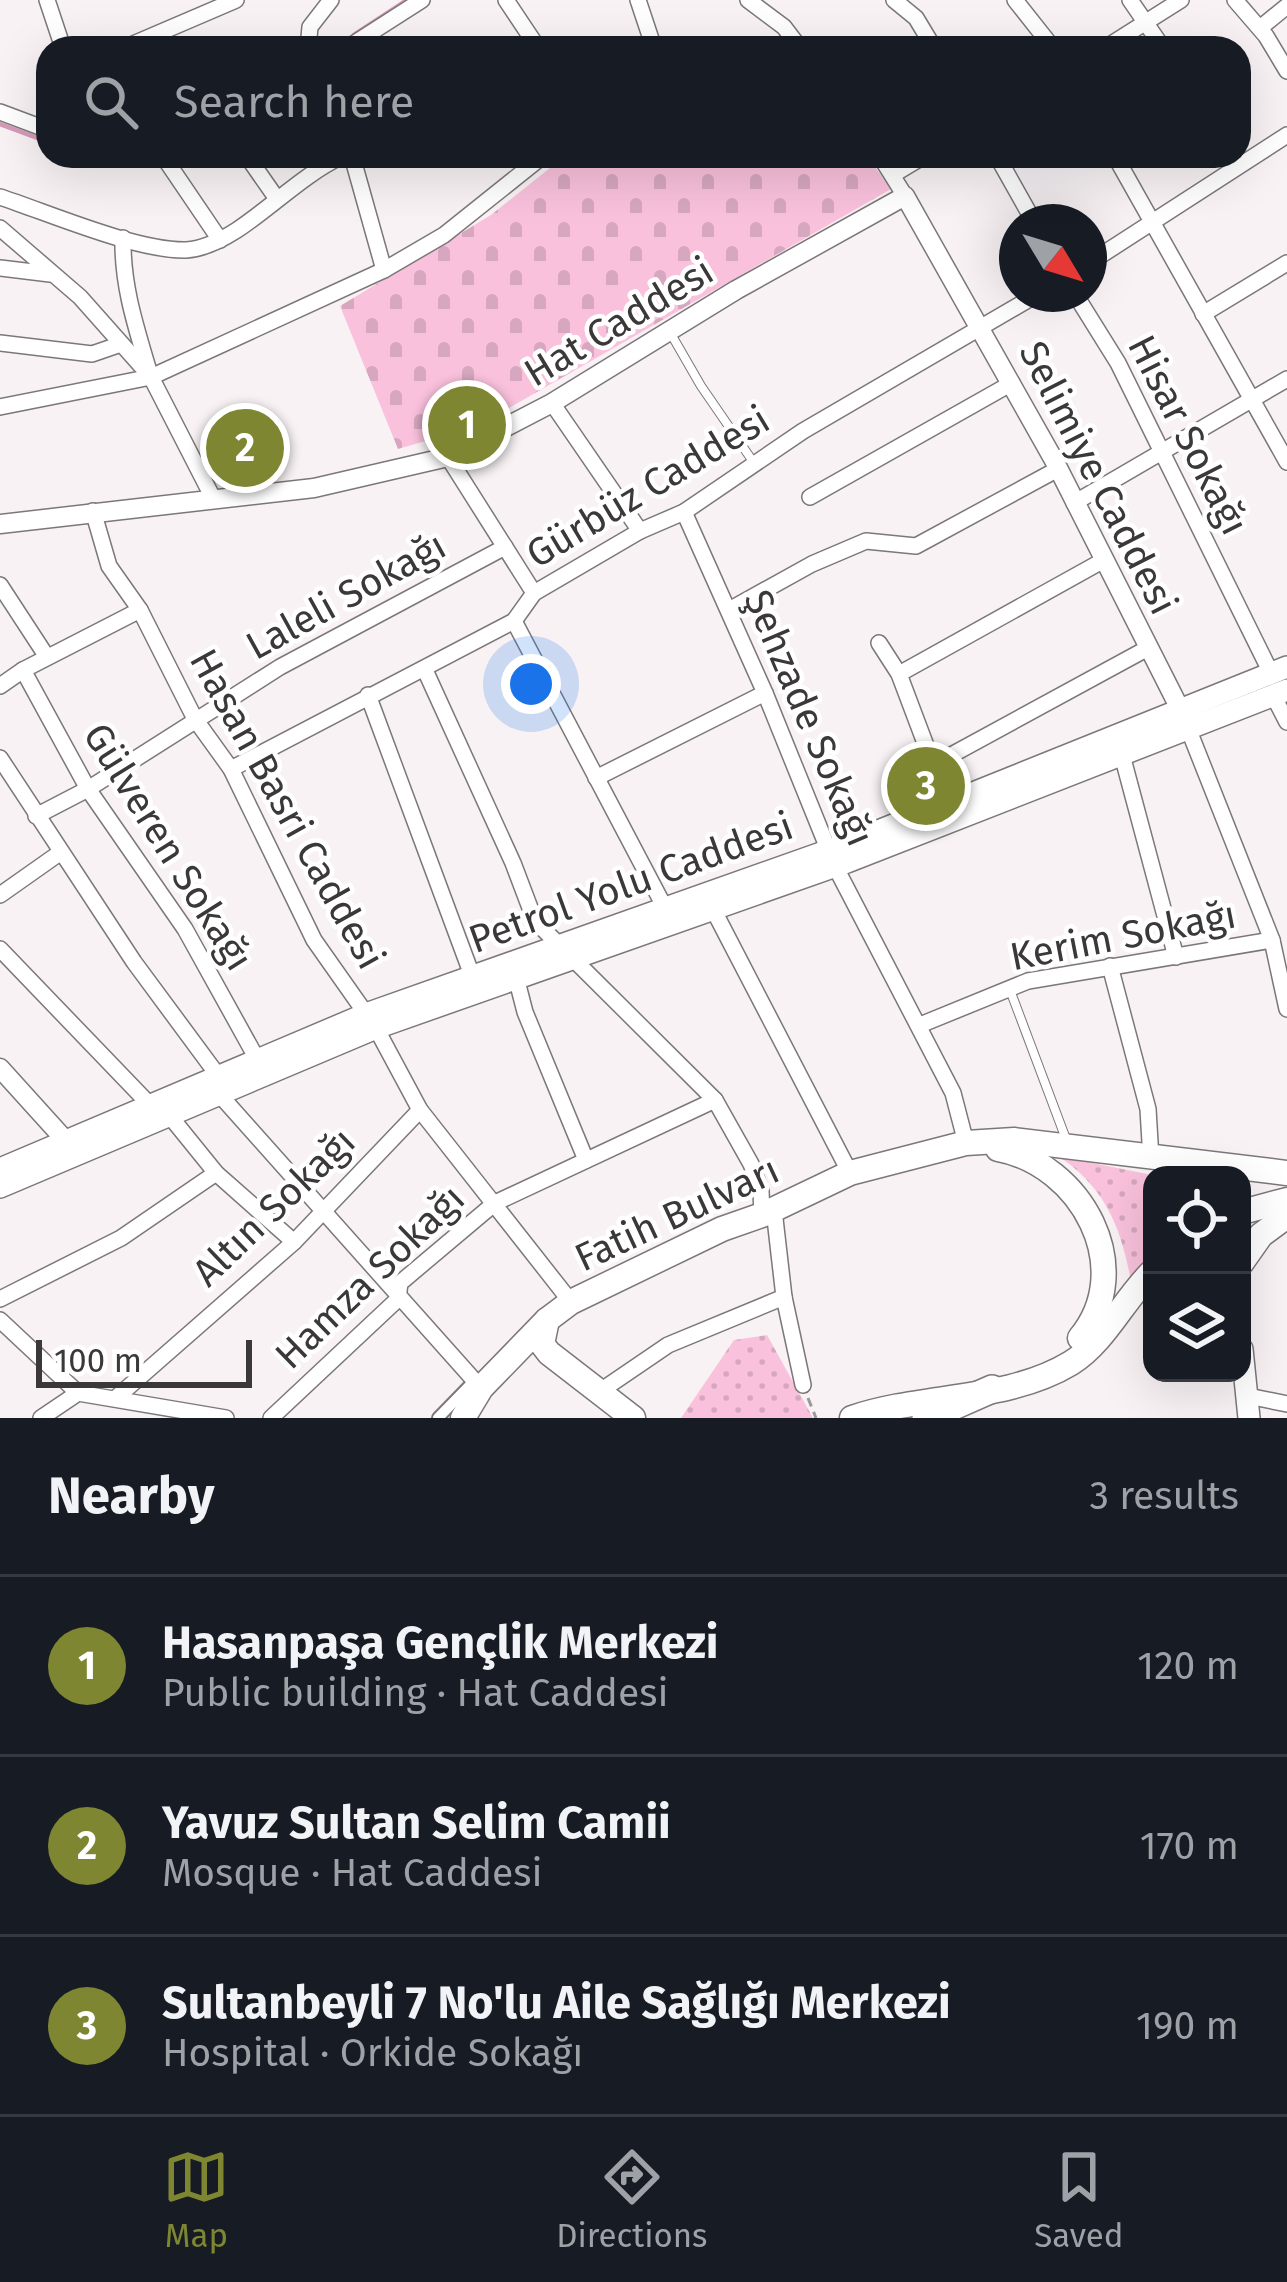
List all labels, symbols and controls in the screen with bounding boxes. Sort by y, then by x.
search box [36,36,1251,168]
icon: search [78,69,144,135]
text: Search here [174,75,414,129]
north arrow [999,204,1107,312]
street label: Hat Caddesi [516,248,722,396]
street label: Hisar Sokağı [1118,328,1258,542]
street label: Selimiye Caddesi [1009,334,1187,622]
pin: 1 [428,380,506,470]
street label: Gürbüz Caddesi [518,396,778,578]
pin: 2 [206,403,284,493]
street label: Laleli Sokağı [238,522,454,670]
street label: Şehzade Sokağı [734,583,884,853]
street label: Hasan Basri Caddesi [180,641,394,977]
your location [501,654,561,714]
street label: Gülveren Sokağı [74,715,262,979]
pin: 3 [887,741,965,831]
street label: Petrol Yolu Caddesi [463,803,799,963]
street label: Kerim Sokağı [1006,892,1240,980]
street label: Altın Sokağı [183,1118,365,1296]
street label: Fatih Bulvarı [568,1147,786,1281]
map controls [1143,1166,1251,1382]
button: locate [1143,1166,1251,1274]
street label: Hamza Sokağı [266,1175,474,1379]
button: layers [1143,1274,1251,1382]
scale bar [36,1334,252,1387]
text: 100 m [54,1341,142,1381]
text: Nearby [48,1465,214,1527]
text: 3 results [1089,1473,1239,1519]
text: Hasanpaşa Gençlik Merkezi [162,1616,719,1670]
text: 1 [78,1643,96,1689]
text: 120 m [1137,1643,1239,1689]
text: Public building · Hat Caddesi [162,1670,668,1716]
text: Yavuz Sultan Selim Camii [162,1796,671,1850]
text: 2 [77,1823,97,1869]
text: 170 m [1140,1823,1239,1869]
text: Mosque · Hat Caddesi [162,1850,543,1896]
text: Sultanbeyli 7 No'lu Aile Sağlığı Merkezi [162,1976,951,2030]
text: 3 [77,2003,97,2049]
text: 190 m [1136,2003,1239,2049]
text: Hospital · Orkide Sokağı [162,2030,583,2076]
tab: Map [163,2144,229,2256]
tab: Directions [556,2144,708,2256]
tab: Saved [1034,2144,1124,2256]

